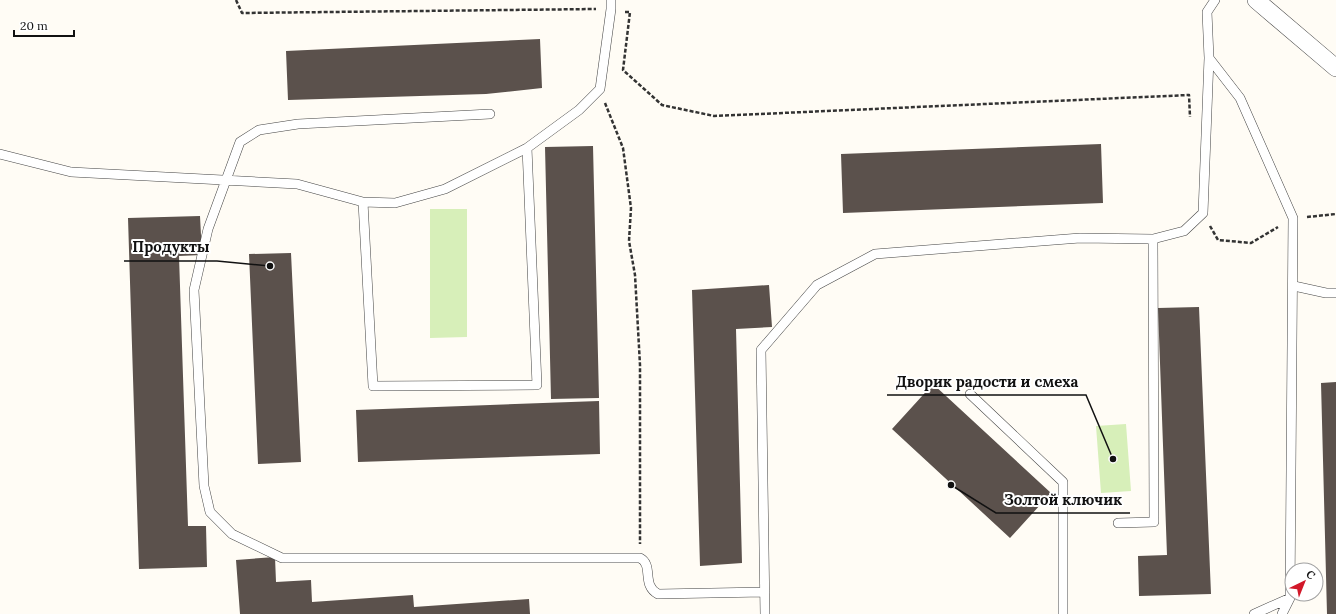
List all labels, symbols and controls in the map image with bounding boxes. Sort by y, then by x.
scale bar [14,12,74,38]
text: 20 m [20,18,48,33]
callout: Продукты [124,234,217,261]
text: Продукты [132,237,210,256]
callout: Дворик радости и смеха [887,368,1086,395]
text: Дворик радости и смеха [896,372,1078,391]
callout: Золтой ключик [996,486,1130,513]
text: Золтой ключик [1004,490,1122,509]
north arrow [1284,562,1324,602]
text: С [1303,567,1319,583]

